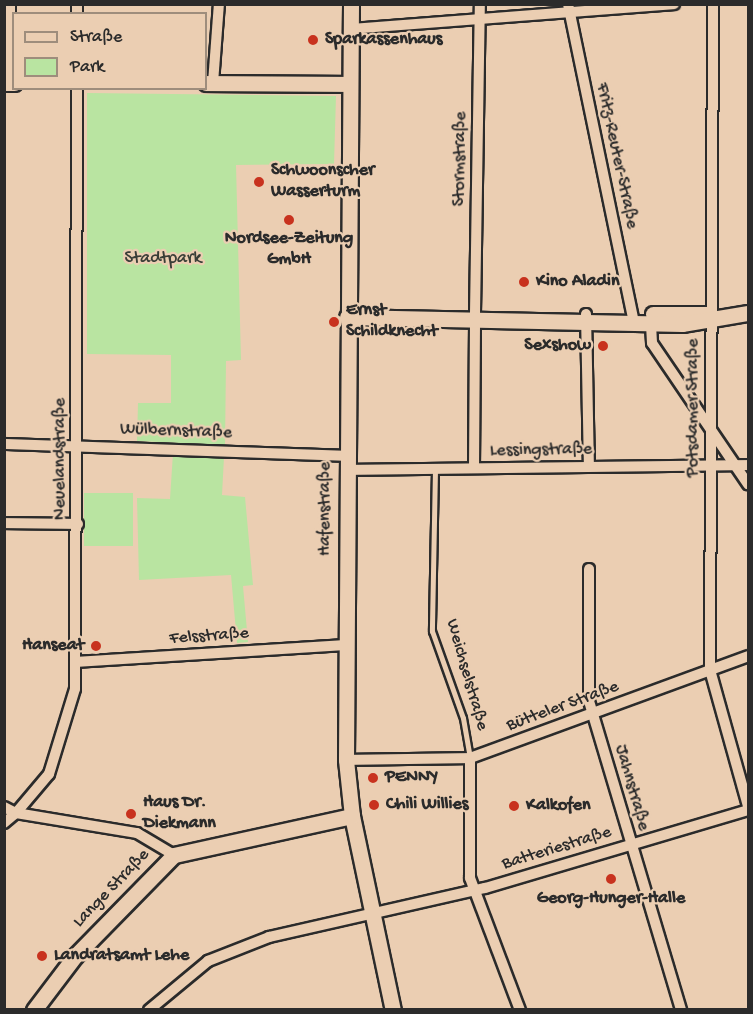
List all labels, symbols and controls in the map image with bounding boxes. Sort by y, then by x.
legend [12,12,207,90]
text: Straße [70,27,122,48]
place label: Sparkassenhaus [325,29,442,51]
marker: Sparkassenhaus [306,33,320,47]
text: Park [70,57,104,78]
street label: Fritz-Reuter-Straße [590,81,642,231]
street label: Stormstraße [449,111,473,207]
place label: Schwoonscher Wasserturm [271,161,374,204]
marker: Schwoonscher Wasserturm [252,175,266,189]
marker: Nordsee-Zeitung GmbH [282,213,296,227]
place label: Nordsee-Zeitung GmbH [225,229,353,272]
park label: Stadtpark [125,248,201,270]
place label: Kino Aladin [536,271,620,293]
marker: Kino Aladin [517,275,531,289]
place label: Ernst Schildknecht [346,301,438,344]
marker: Ernst Schildknecht [327,315,341,329]
place label: Sexshow [524,335,591,357]
marker: Sexshow [596,339,610,353]
street label: Potsdamer Straße [683,339,705,477]
street label: Neuelandstraße [50,398,72,520]
street label: Wülbernstraße [120,419,232,445]
street label: Lessingstraße [490,439,592,463]
street label: Hafenstraße [315,462,337,556]
street label: Weichselstraße [440,617,492,733]
street label: Felsstraße [169,623,249,651]
place label: Hanseat [22,635,84,657]
marker: Hanseat [89,639,103,653]
street label: Bütteler Straße [504,677,622,737]
street label: Jahnstraße [608,743,654,833]
place label: PENNY [385,767,438,789]
marker: PENNY [366,771,380,785]
place label: Haus Dr. Diekmann [143,793,216,836]
place label: Chili Willies [386,794,468,816]
place label: Kalkofen [526,795,591,817]
marker: Chili Willies [367,798,381,812]
marker: Kalkofen [507,799,521,813]
marker: Haus Dr. Diekmann [124,807,138,821]
street label: Batteriestraße [500,822,614,876]
street label: Lange Straße [69,845,155,933]
marker: Georg-Hunger-Halle [604,872,618,886]
place label: Georg-Hunger-Halle [537,888,685,910]
place label: Landratsamt Lehe [54,945,189,967]
marker: Landratsamt Lehe [35,949,49,963]

